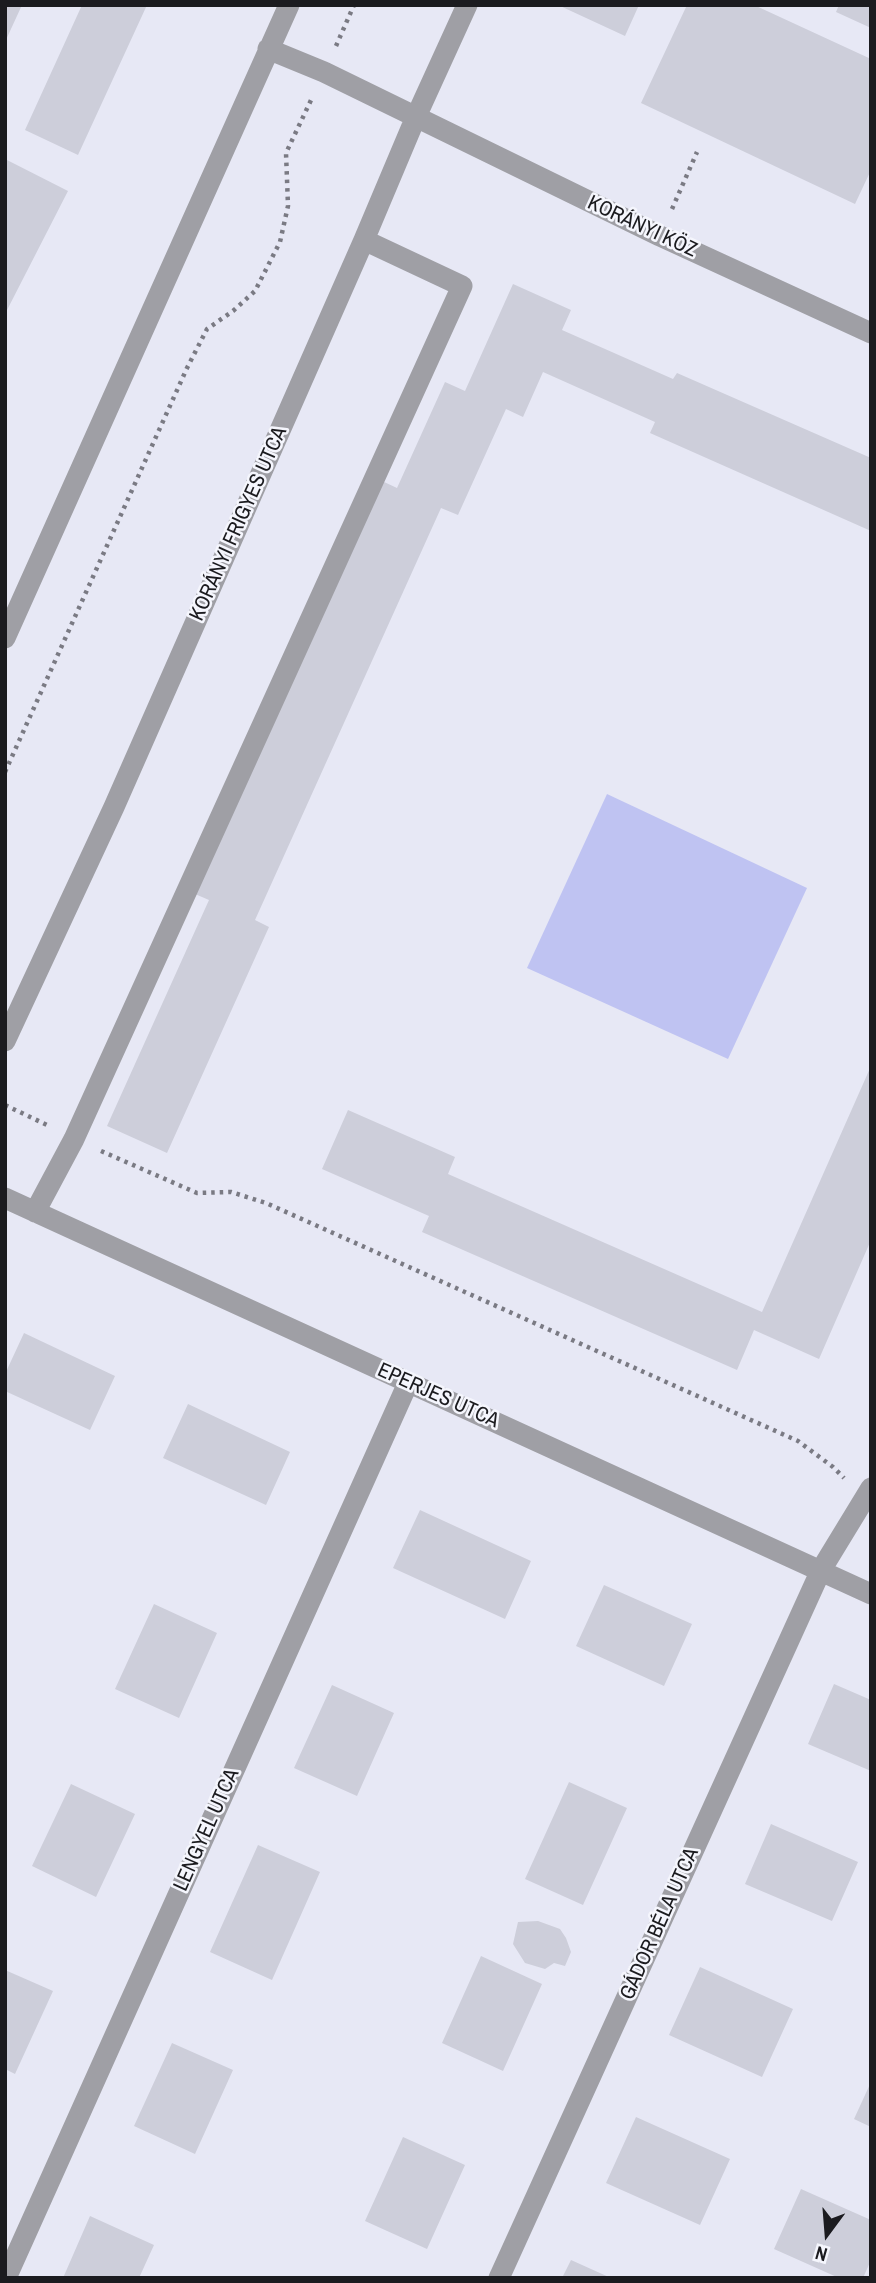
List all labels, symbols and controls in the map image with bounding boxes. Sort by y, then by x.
street label: KORÁNYI KÖZ [583,191,701,263]
street label: KORÁNYI FRIGYES UTCA [185,423,293,625]
street label: EPERJES UTCA [373,1358,503,1434]
street label: LENGYEL UTCA [169,1765,245,1895]
street label: GÁDOR BÉLA UTCA [615,1844,705,2004]
north arrow [792,2199,862,2269]
text: N [812,2240,830,2268]

